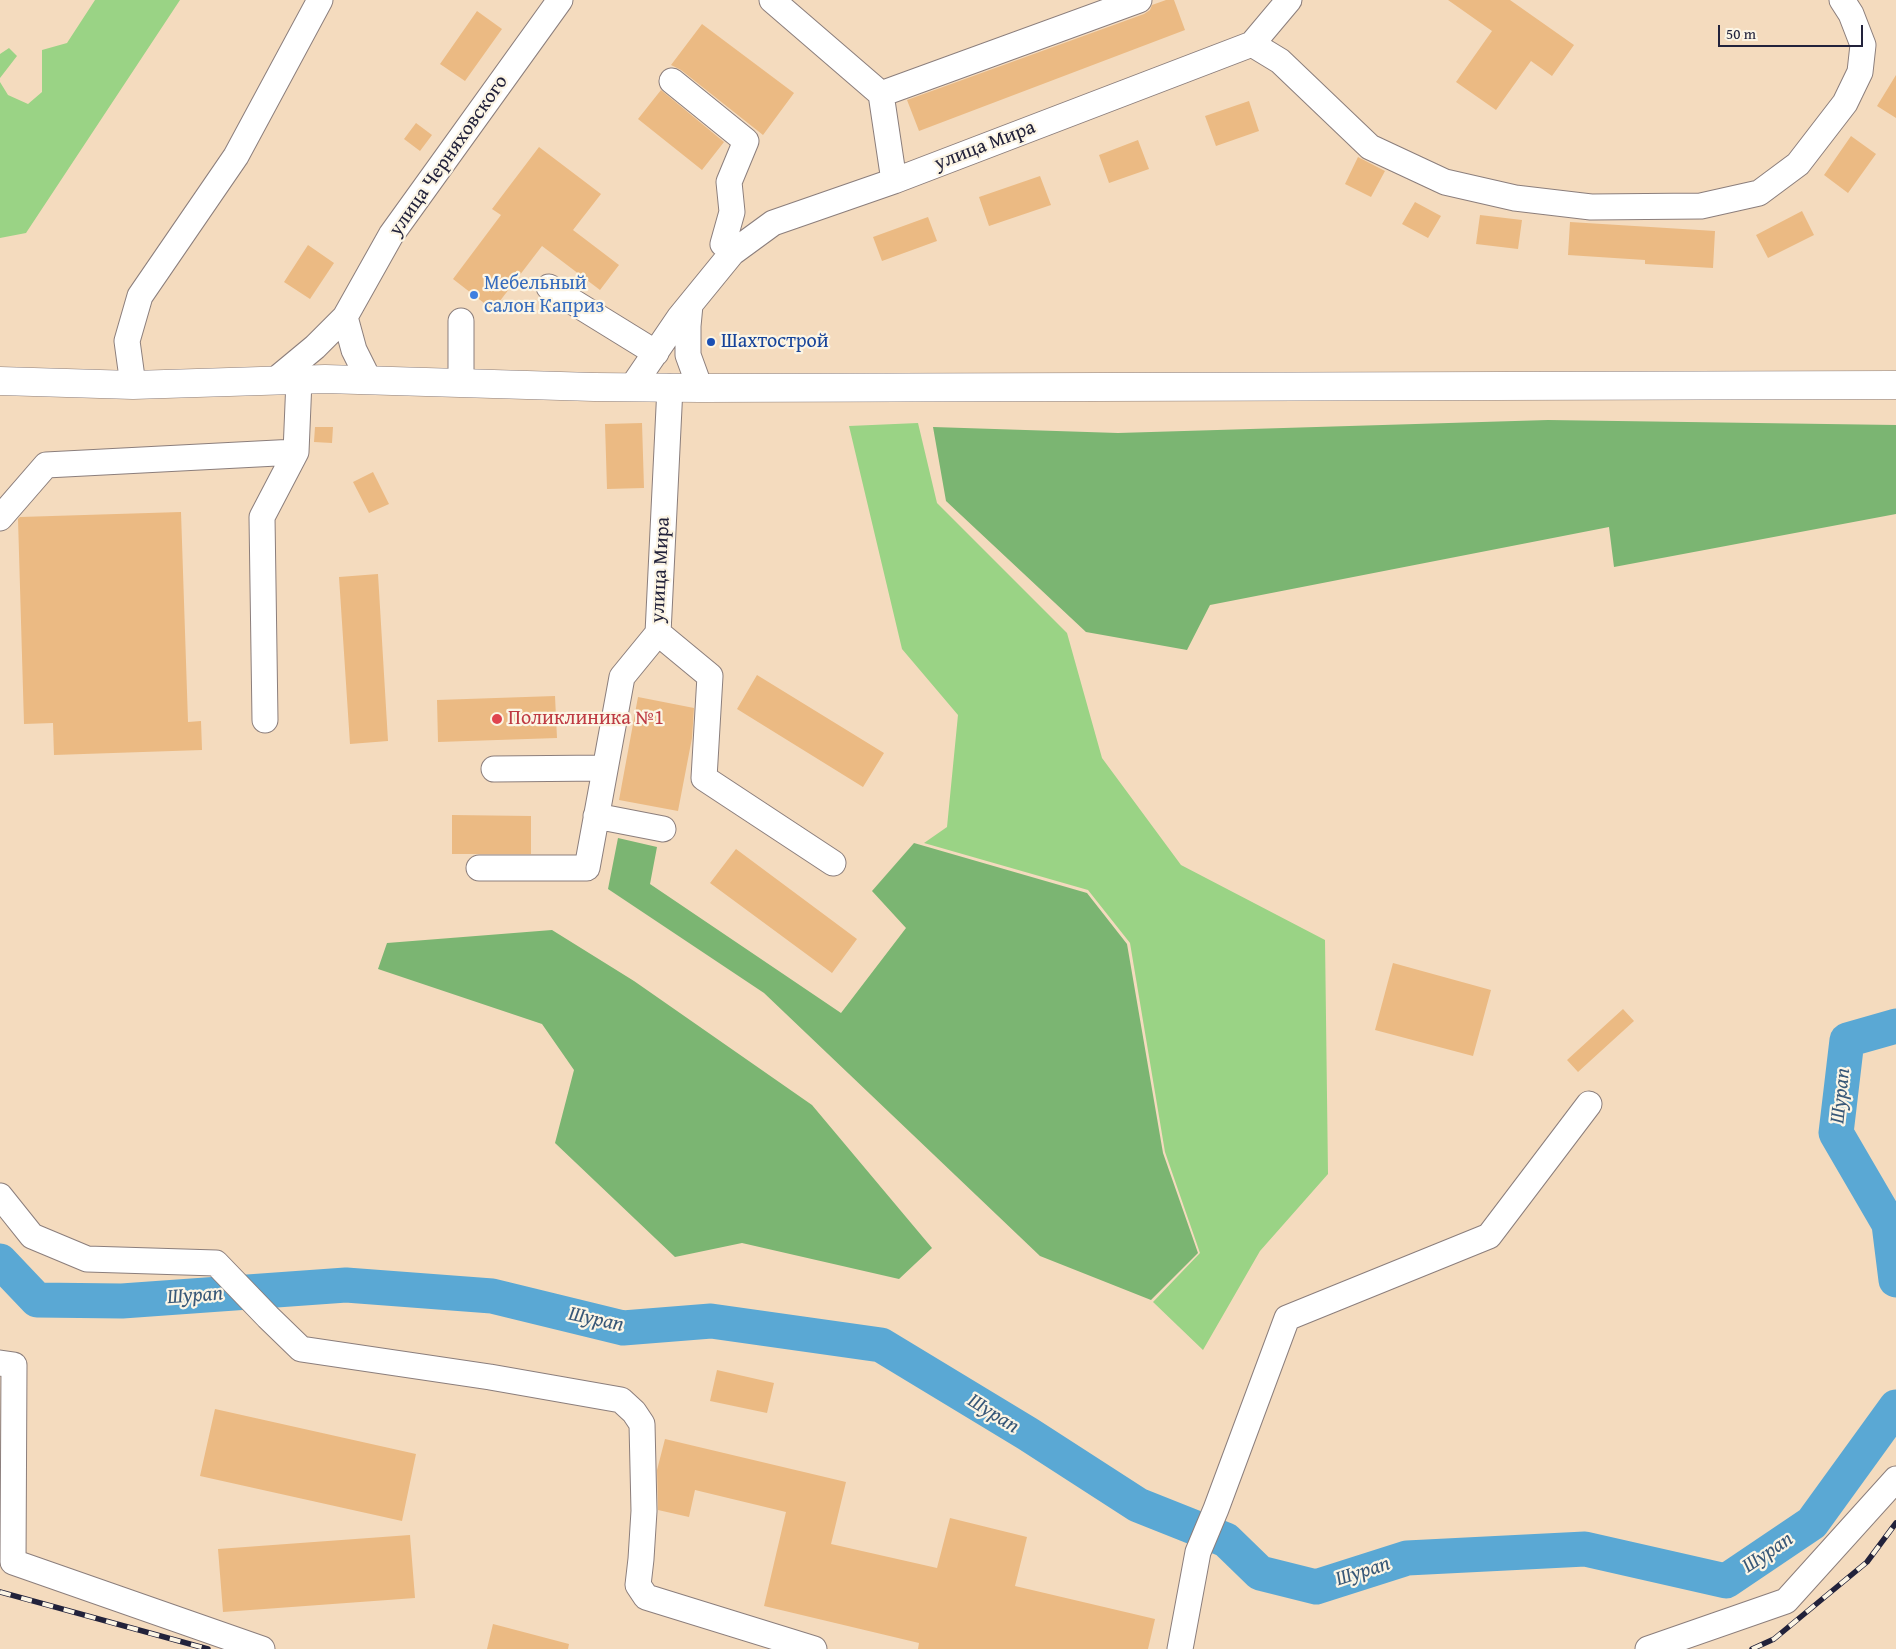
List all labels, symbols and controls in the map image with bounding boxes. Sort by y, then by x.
scale bar [1721,15,1866,47]
text: 50 m [1726,23,1756,44]
street label: улица Черняховского [384,71,514,241]
street label: улица Мира [931,116,1039,176]
place label: Мебельный салон Каприз [484,272,604,319]
marker: Мебельный салон Каприз [468,289,480,301]
place label: Шахтострой [721,330,829,354]
marker: Шахтострой [705,336,717,348]
street label: улица Мира [646,516,676,624]
place label: Поликлиника №1 [508,707,664,731]
marker: Поликлиника №1 [490,712,504,726]
water label: Шурап [1826,1067,1856,1125]
water label: Шурап [166,1281,224,1311]
water label: Шурап [566,1302,626,1338]
water label: Шурап [963,1389,1023,1439]
water label: Шурап [1738,1527,1798,1579]
water label: Шурап [1333,1551,1393,1593]

